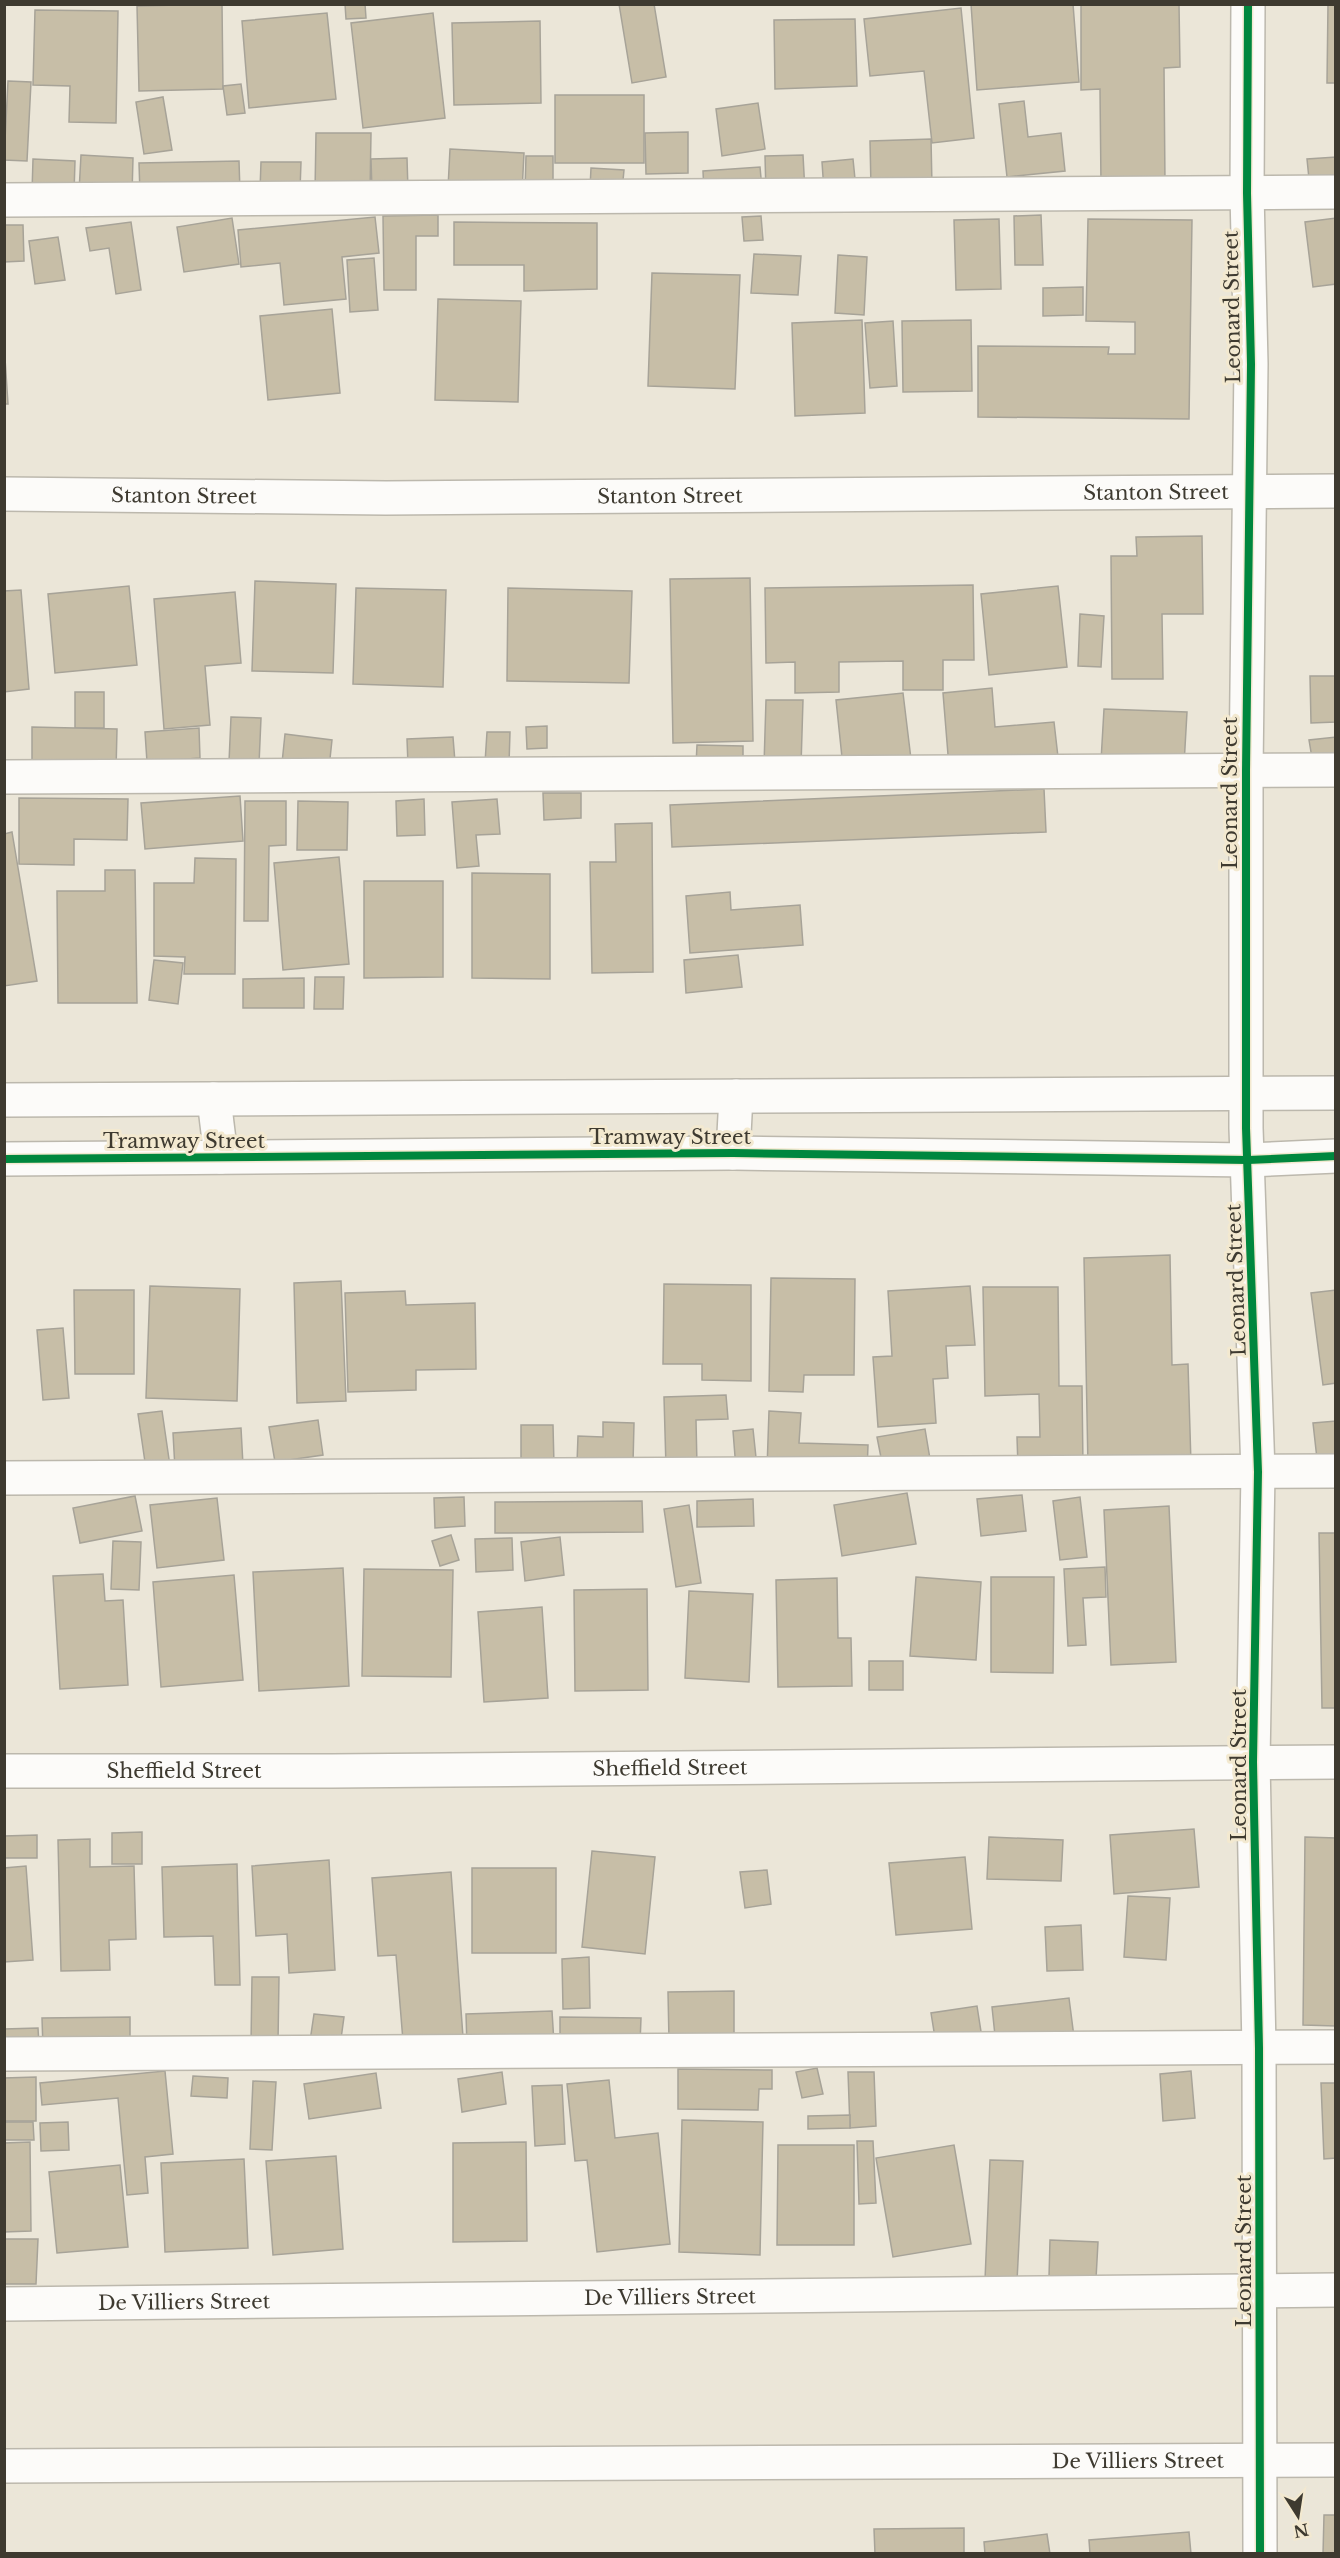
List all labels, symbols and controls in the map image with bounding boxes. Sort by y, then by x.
street label: Leonard Street [1219,230,1245,384]
street label: Stanton Street [1083,480,1229,505]
street label: Stanton Street [111,483,257,509]
street label: Stanton Street [597,483,743,508]
street label: Leonard Street [1218,716,1242,869]
street label: Tramway Street [589,1125,751,1149]
street label: Tramway Street [103,1129,265,1153]
street label: Leonard Street [1221,1203,1251,1357]
street label: Leonard Street [1227,1688,1251,1841]
street label: Sheffield Street [592,1755,748,1781]
street label: Sheffield Street [106,1759,262,1783]
street label: Leonard Street [1232,2174,1256,2327]
street label: De Villiers Street [584,2284,757,2310]
street label: De Villiers Street [98,2289,271,2315]
street label: De Villiers Street [1052,2449,1225,2473]
north arrow [1268,2486,1328,2546]
text: N [1292,2519,1311,2542]

